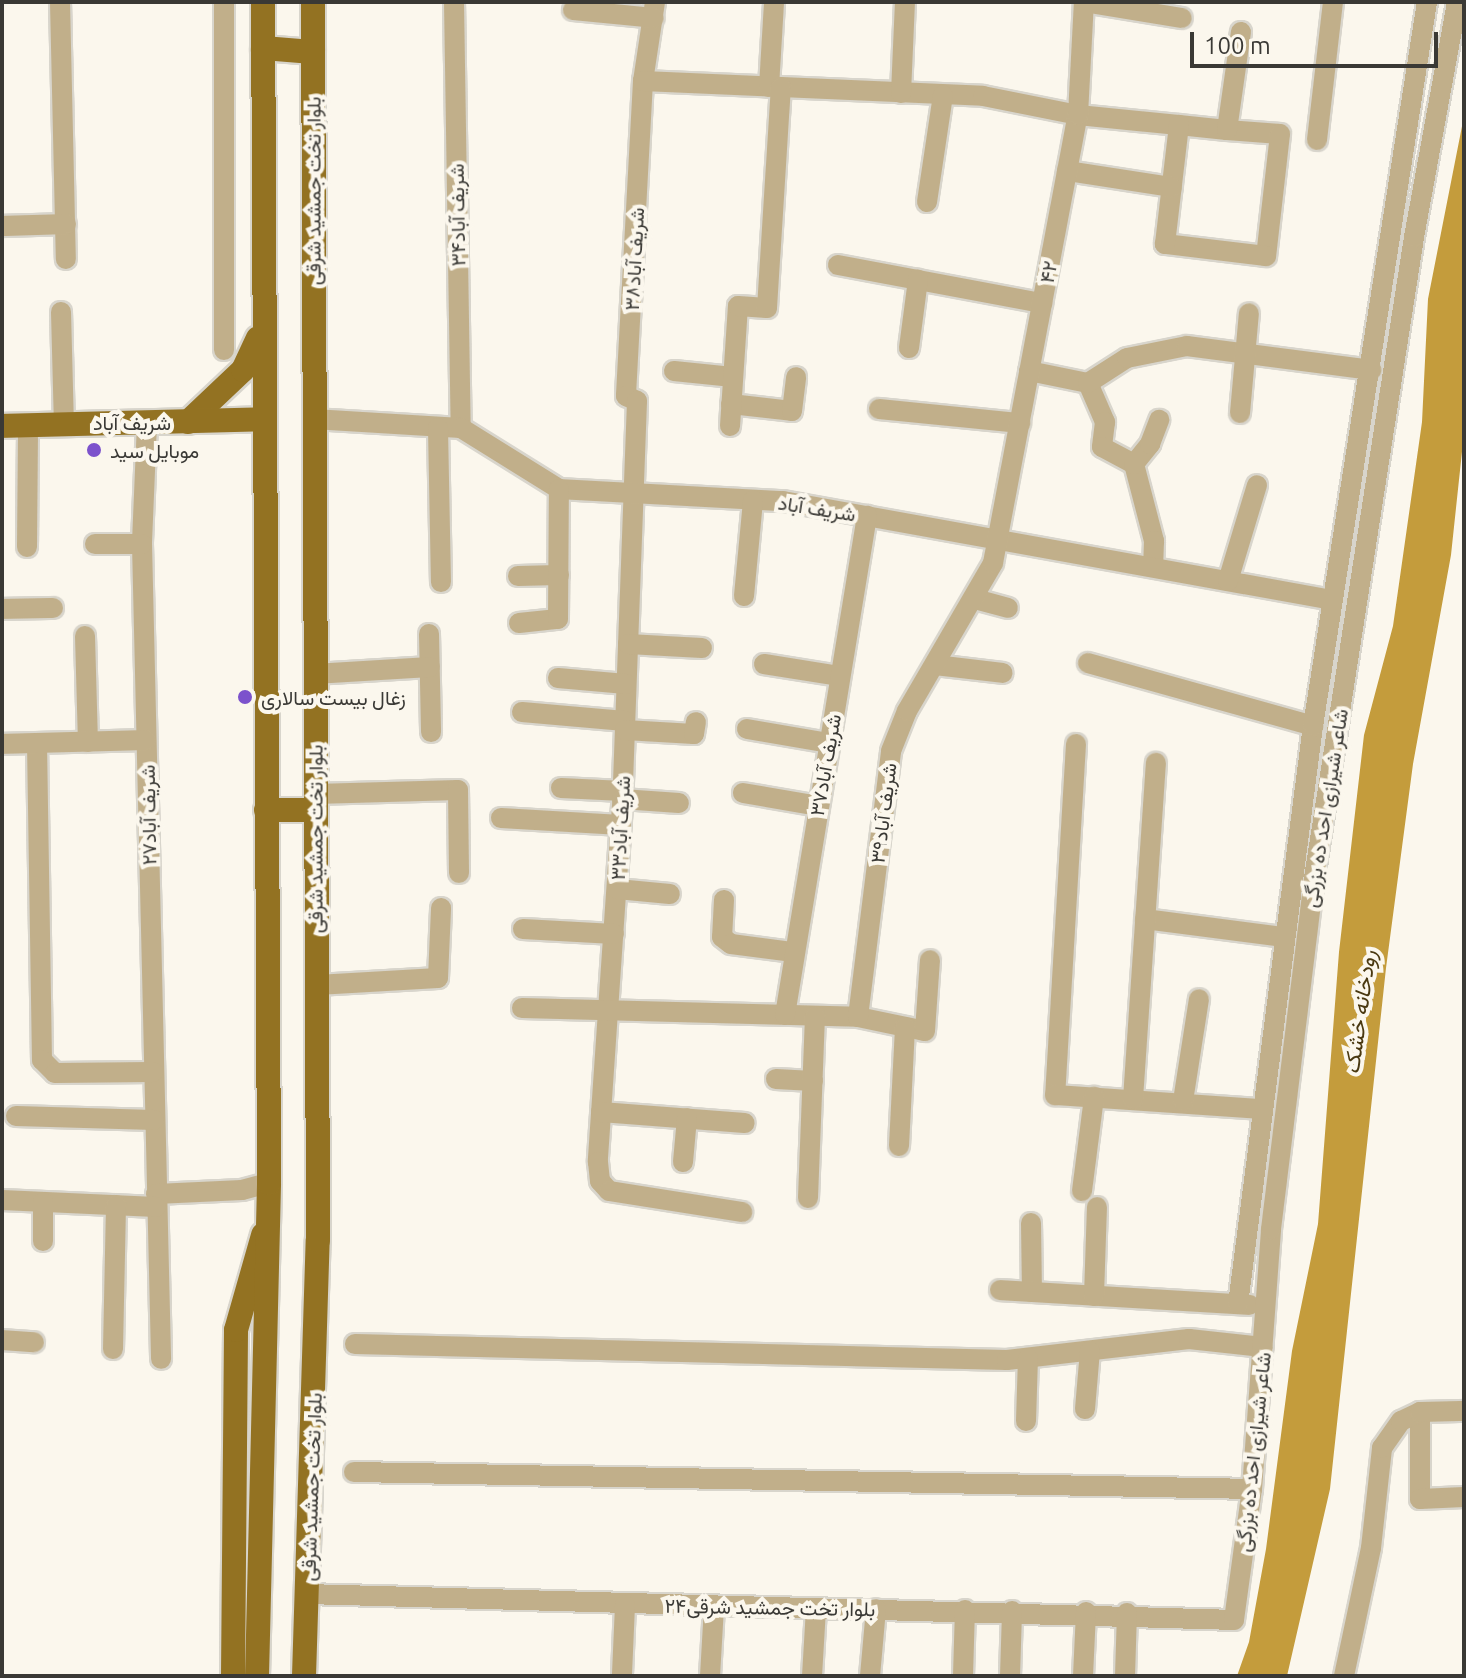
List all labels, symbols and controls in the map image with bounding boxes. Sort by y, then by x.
scale bar [1194,16,1442,66]
text: 100 m [1204,32,1271,59]
street label: بلوار تخت جمشید شرقی [301,97,325,285]
street label: شریف آباد۳۴ [444,163,470,267]
street label: شریف آباد۳۸ [619,207,649,311]
street label: ۴۲ [1034,259,1062,285]
street label: شریف آباد [93,410,171,434]
place label: موبایل سید [110,438,199,462]
marker: موبایل سید [85,441,103,459]
street label: شریف آباد [776,490,858,526]
place label: زغال بیست سالاری [261,685,406,709]
marker: زغال بیست سالاری [236,688,254,706]
street label: شاعر شیرازی احد ده بزرگی [1297,707,1353,909]
street label: شریف آباد۳۷ [804,712,846,818]
street label: بلوار تخت جمشید شرقی [303,745,327,933]
street label: شریف آباد۳۹ [865,761,901,865]
street label: شریف آباد۲۷ [135,765,161,865]
street label: شریف آباد۳۳ [605,775,635,881]
water label: رودخانه خشک [1337,948,1381,1076]
street label: شاعر شیرازی احد ده بزرگی [1231,1351,1275,1553]
street label: بلوار تخت جمشید شرقی [296,1392,326,1582]
street label: بلوار تخت جمشید شرقی۲۴ [665,1593,875,1621]

